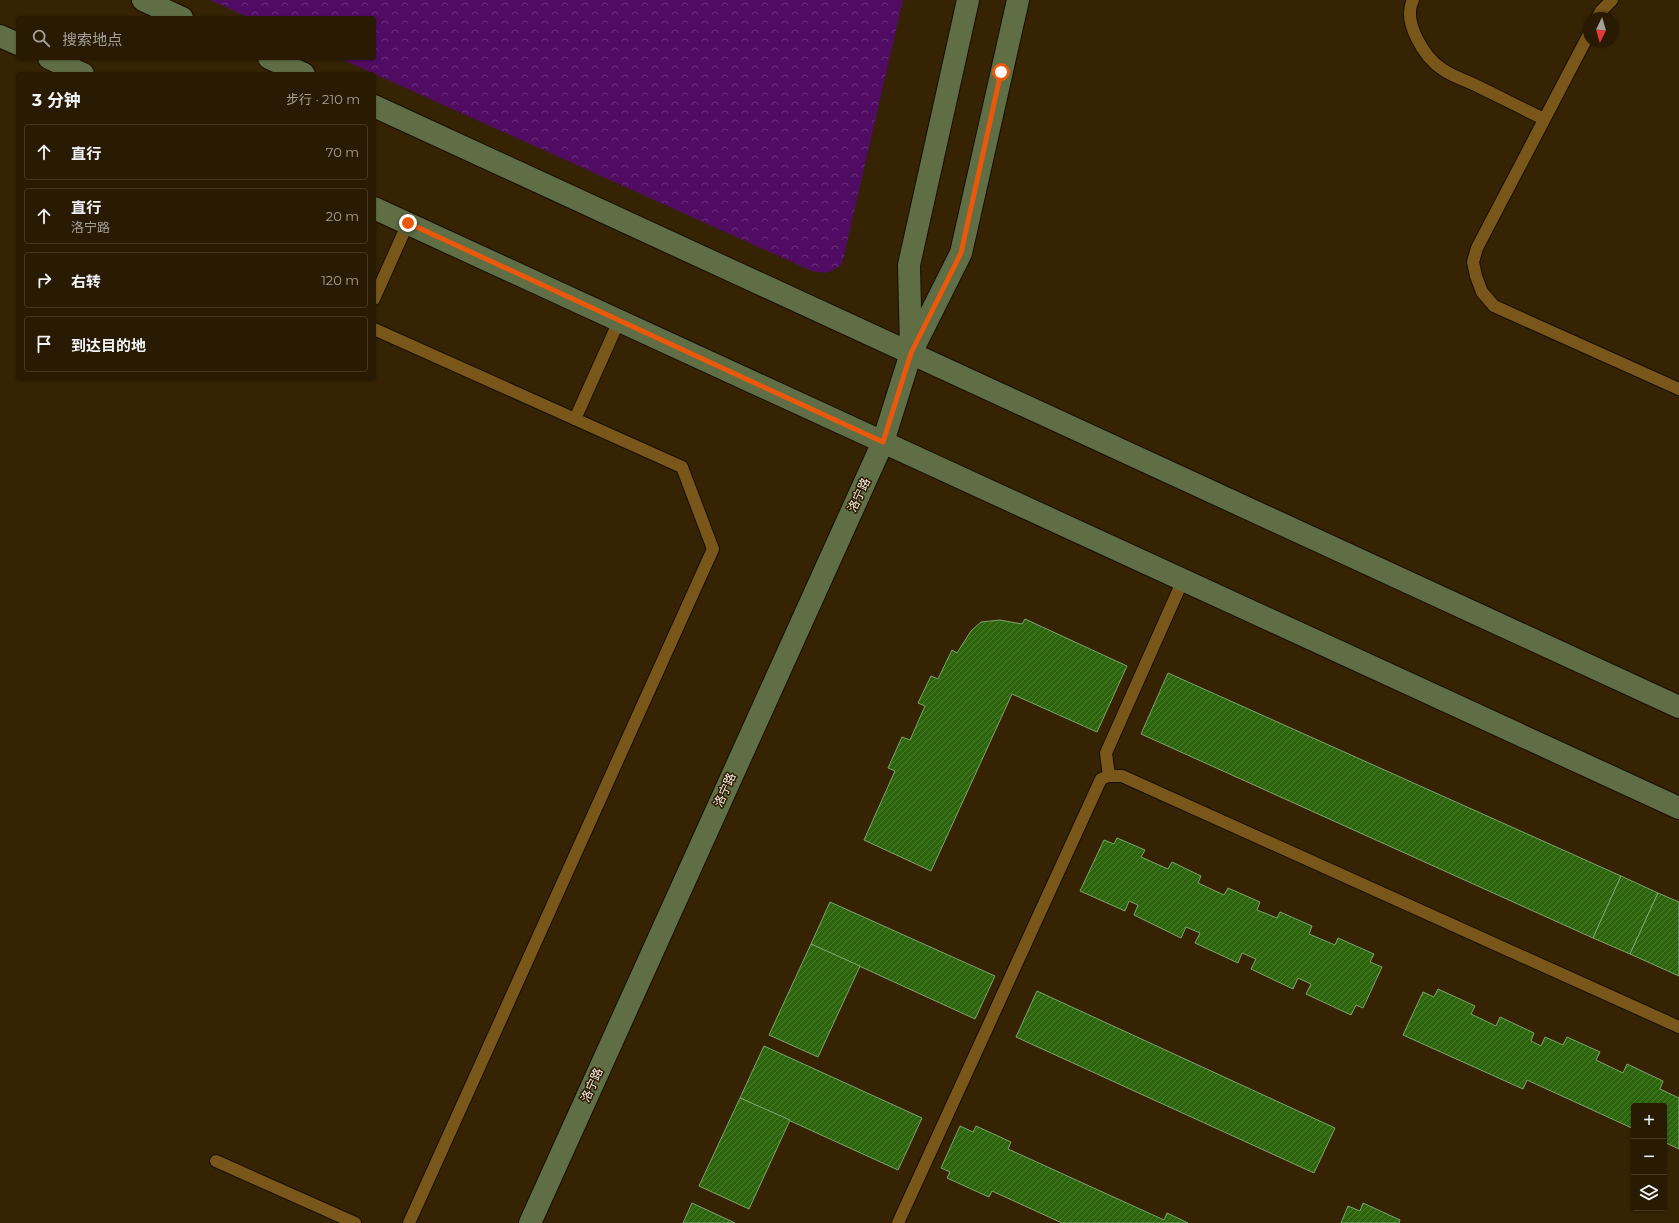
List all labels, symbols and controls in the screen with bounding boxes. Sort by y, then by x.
north arrow [1583,12,1619,48]
search box [16,16,376,60]
icon: search [30,27,52,49]
text: 搜索地点 [62,30,122,49]
route start [992,63,1010,81]
text: 3 分钟 [32,90,81,110]
text: 步行 · 210 m [286,91,360,107]
icon: ahead [33,141,55,163]
text: 直行 [71,144,101,163]
text: 70 m [326,144,359,160]
text: 直行 [71,198,101,217]
icon: ahead [33,205,55,227]
text: 20 m [326,208,359,224]
route end [399,214,417,232]
text: 洛宁路 [71,219,110,235]
icon: right [33,269,55,291]
text: 右转 [71,272,101,291]
text: 120 m [321,272,359,288]
icon: arrive [33,333,55,355]
text: 到达目的地 [71,336,146,355]
street label: 洛宁路 [844,475,873,514]
street label: 洛宁路 [710,770,739,809]
street label: 洛宁路 [577,1065,606,1104]
map controls [1631,1103,1667,1211]
button: + [1631,1103,1667,1139]
button: − [1631,1139,1667,1175]
button: layers [1631,1175,1667,1211]

